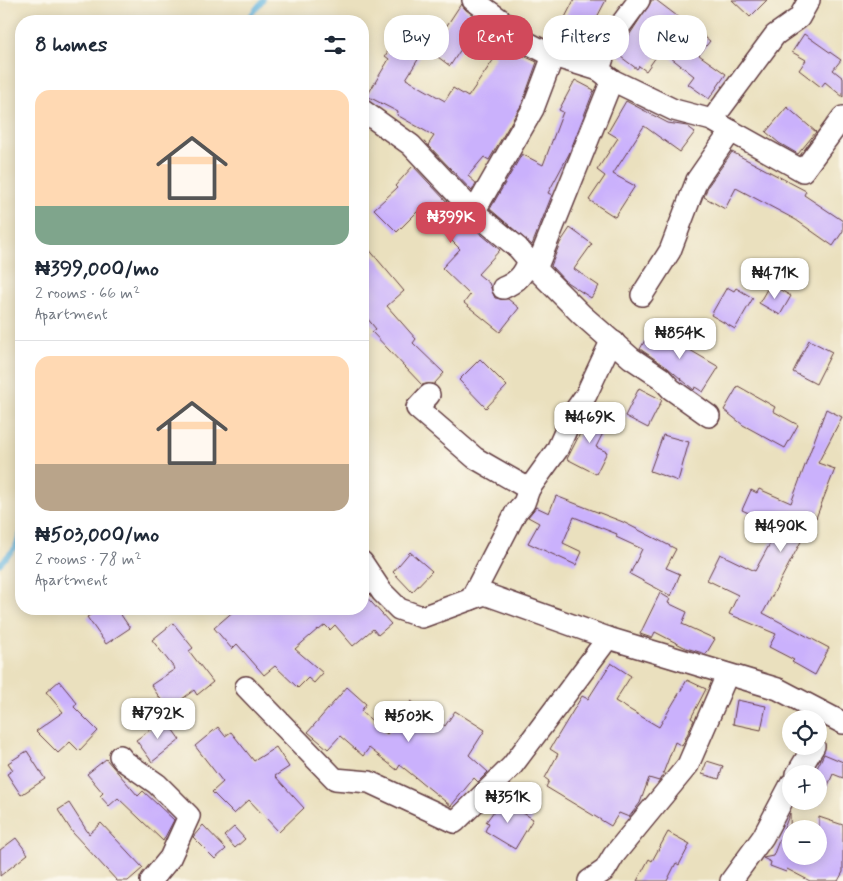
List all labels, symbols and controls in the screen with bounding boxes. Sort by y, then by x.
chip: Buy [384,15,449,60]
chip: Rent [459,15,533,60]
chip: Filters [543,15,629,60]
chip: New [639,15,707,60]
text: 8 homes [35,31,107,59]
icon: filters [321,31,349,59]
icon: home [147,123,237,213]
pin: ₦399K [416,202,486,244]
text: ₦399K [427,207,475,228]
text: ₦399,000/mo [35,255,159,283]
pin: ₦471K [740,258,810,300]
text: ₦471K [752,263,798,284]
text: 2 rooms · 66 m² [35,283,140,304]
text: Apartment [35,304,108,325]
pin: ₦854K [645,318,715,360]
text: ₦854K [655,323,705,344]
icon: home [147,388,237,478]
pin: ₦469K [555,402,625,444]
text: ₦469K [565,407,615,428]
pin: ₦490K [746,510,816,553]
text: ₦490K [755,516,807,537]
text: ₦503,000/mo [35,521,159,549]
text: 2 rooms · 78 m² [35,549,142,570]
text: Apartment [35,570,108,591]
pin: ₦792K [123,698,193,740]
pin: ₦503K [374,700,444,743]
text: ₦792K [132,703,184,724]
text: ₦503K [385,706,433,727]
map controls [782,710,827,865]
button: locate [782,710,827,755]
button: + [782,765,827,810]
pin: ₦351K [473,782,543,824]
text: ₦351K [486,787,530,808]
button: − [782,820,827,865]

